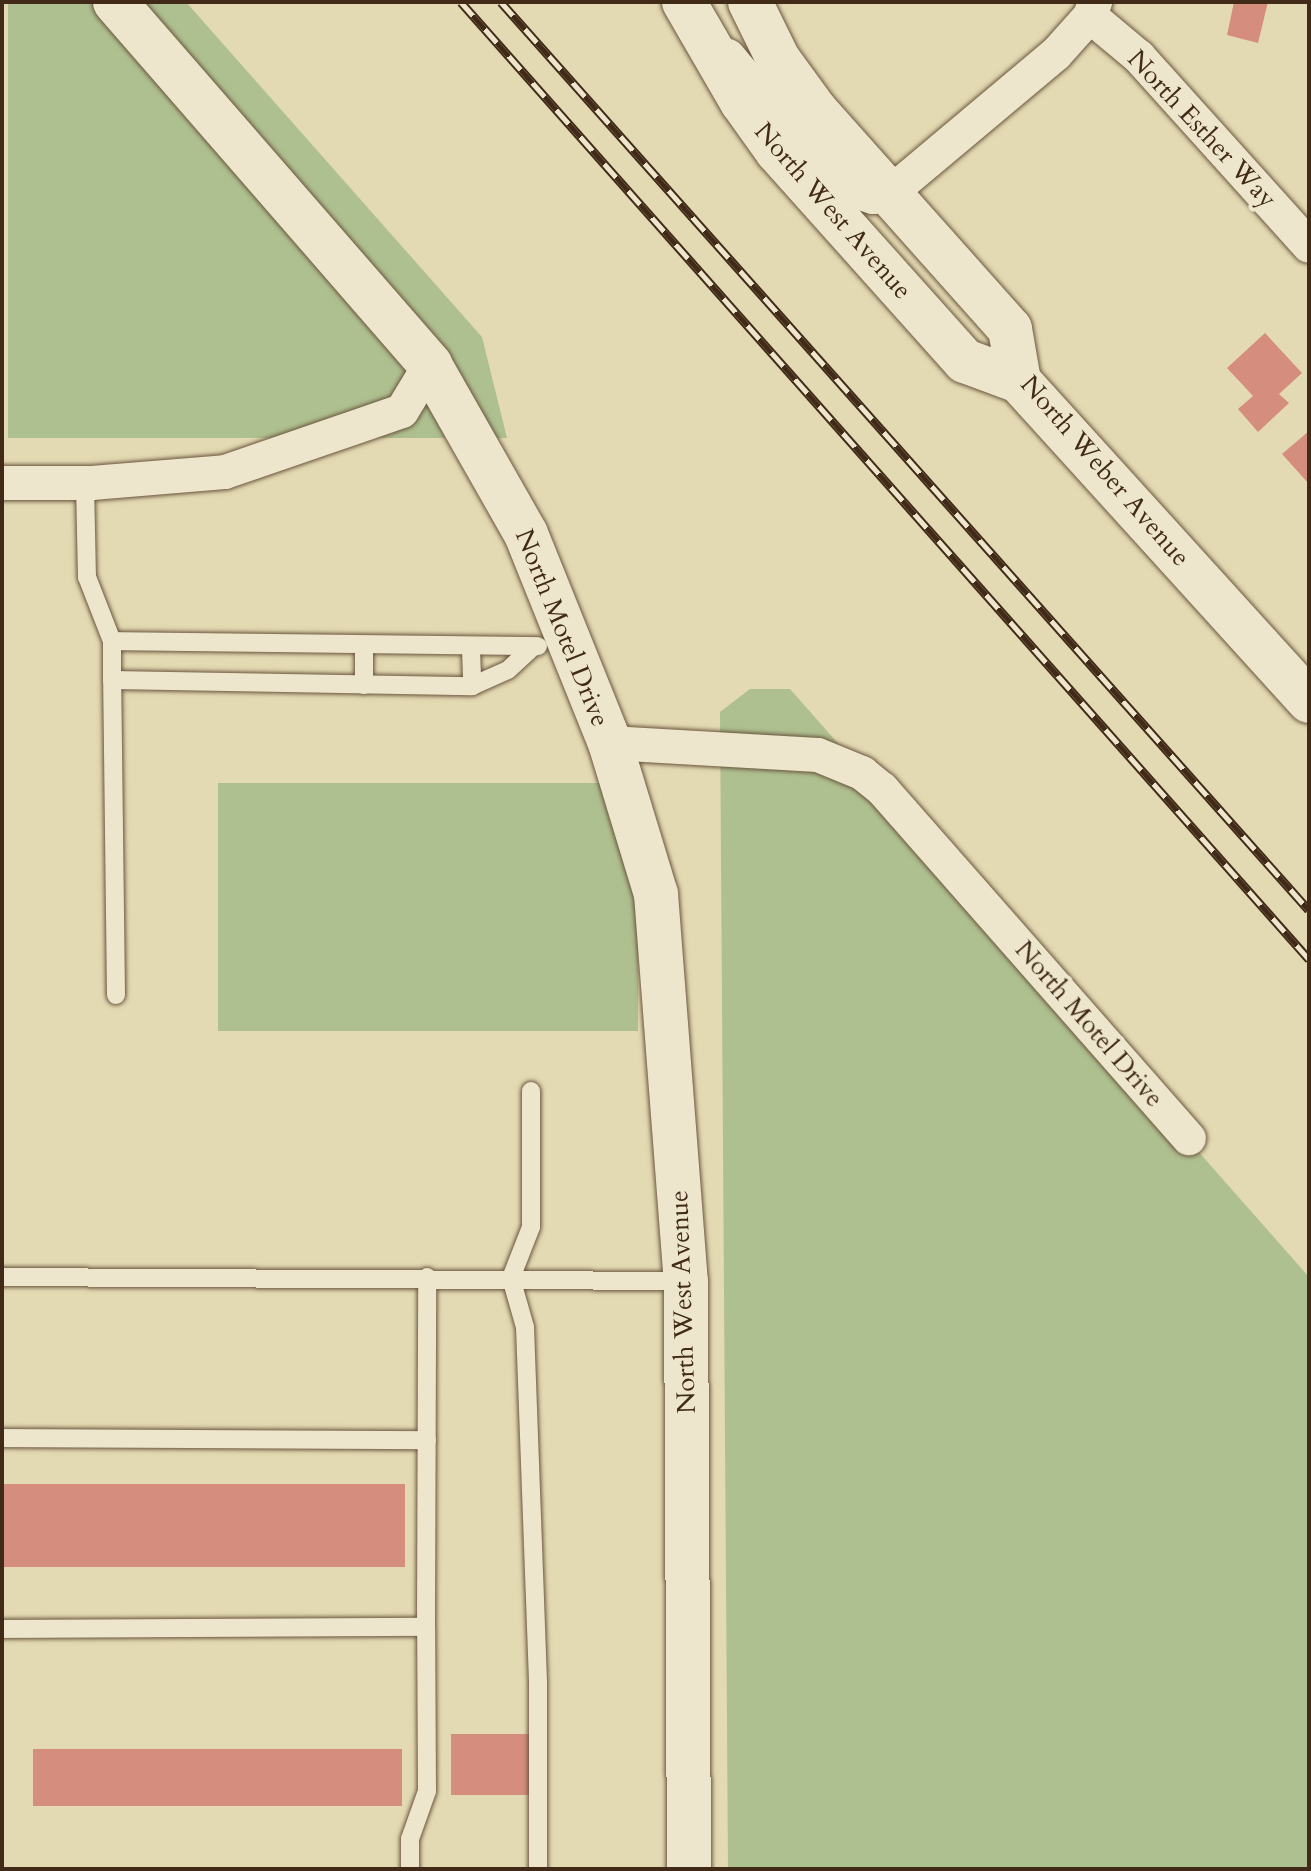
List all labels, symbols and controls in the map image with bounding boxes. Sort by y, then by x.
street label: North Esther Way [1121,44,1283,214]
street label: North West Avenue [748,116,918,306]
street label: North Weber Avenue [1014,369,1196,573]
street label: North Motel Drive [508,525,616,731]
street label: North Motel Drive [1008,934,1170,1114]
street label: North West Avenue [664,1190,702,1414]

